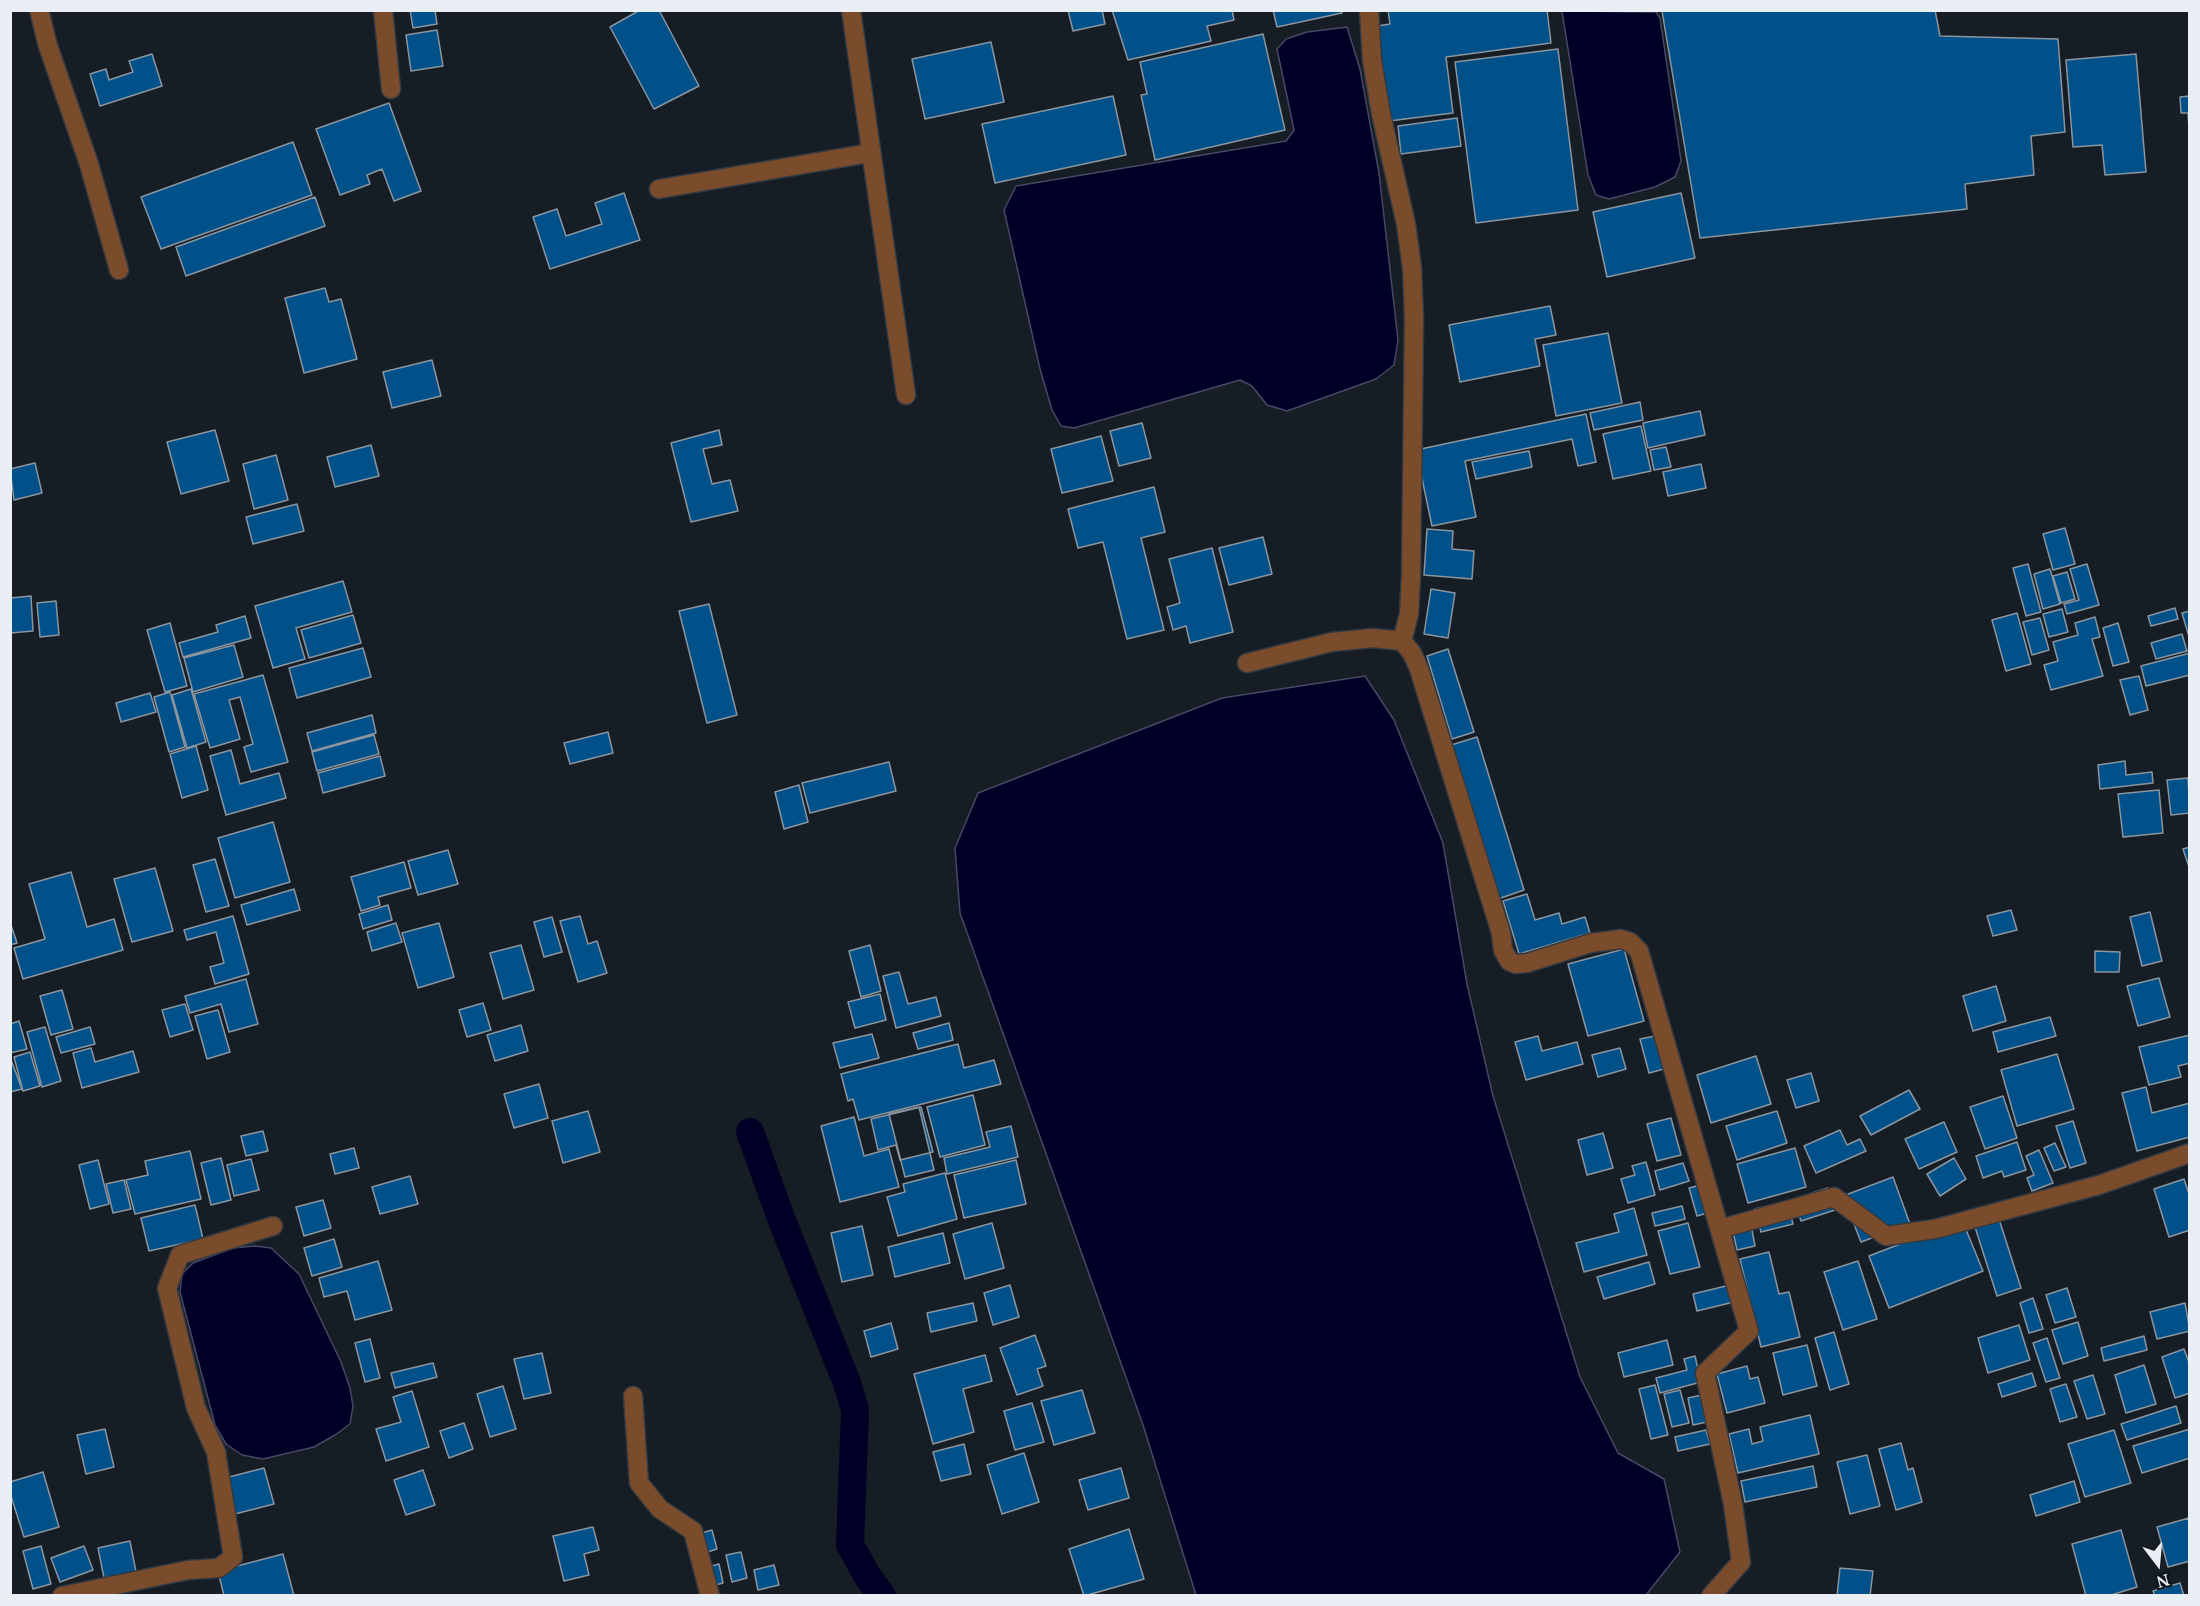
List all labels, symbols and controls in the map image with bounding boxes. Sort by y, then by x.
north arrow [2128,1534,2188,1594]
text: N [2154,1569,2172,1594]

